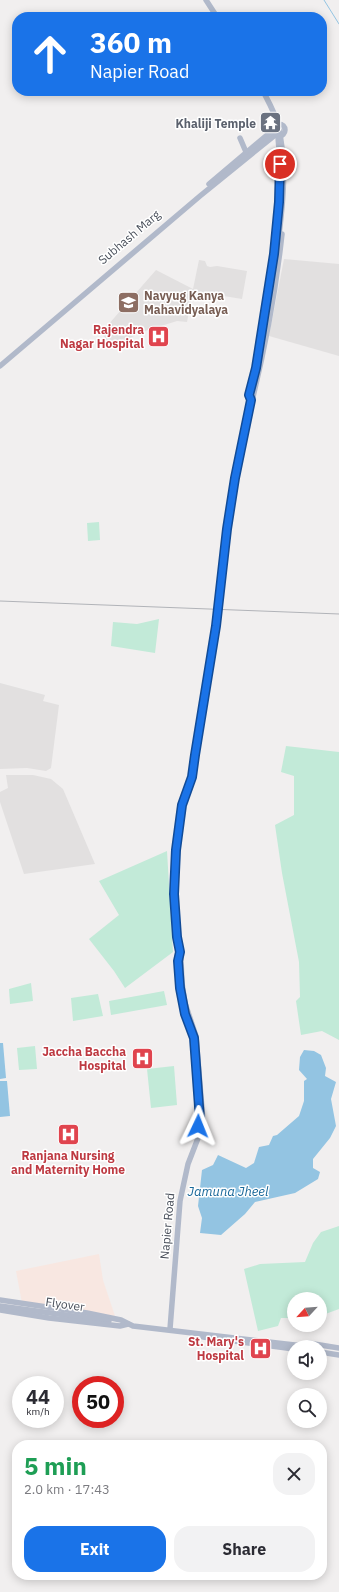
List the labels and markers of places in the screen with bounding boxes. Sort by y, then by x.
temple icon: Khaliji Temple [258,110,284,136]
place label: Khaliji Temple [176,116,256,131]
pin [263,147,297,181]
place label: Navyug Kanya Mahavidyalaya [144,288,228,317]
school or university icon: Navyug Kanya Mahavidyalaya [116,289,142,315]
place label: Rajendra Nagar Hospital [60,322,144,351]
hospital icon: Rajendra Nagar Hospital [146,323,172,349]
place label: Jaccha Baccha Hospital [42,1044,126,1073]
hospital icon: Jaccha Baccha Hospital [129,1045,155,1071]
hospital icon: Ranjana Nursing and Maternity Home [55,1121,81,1147]
place label: Ranjana Nursing and Maternity Home [11,1148,125,1177]
place label: St. Mary's Hospital [188,1334,244,1363]
hospital icon: St. Mary's Hospital [247,1335,273,1361]

